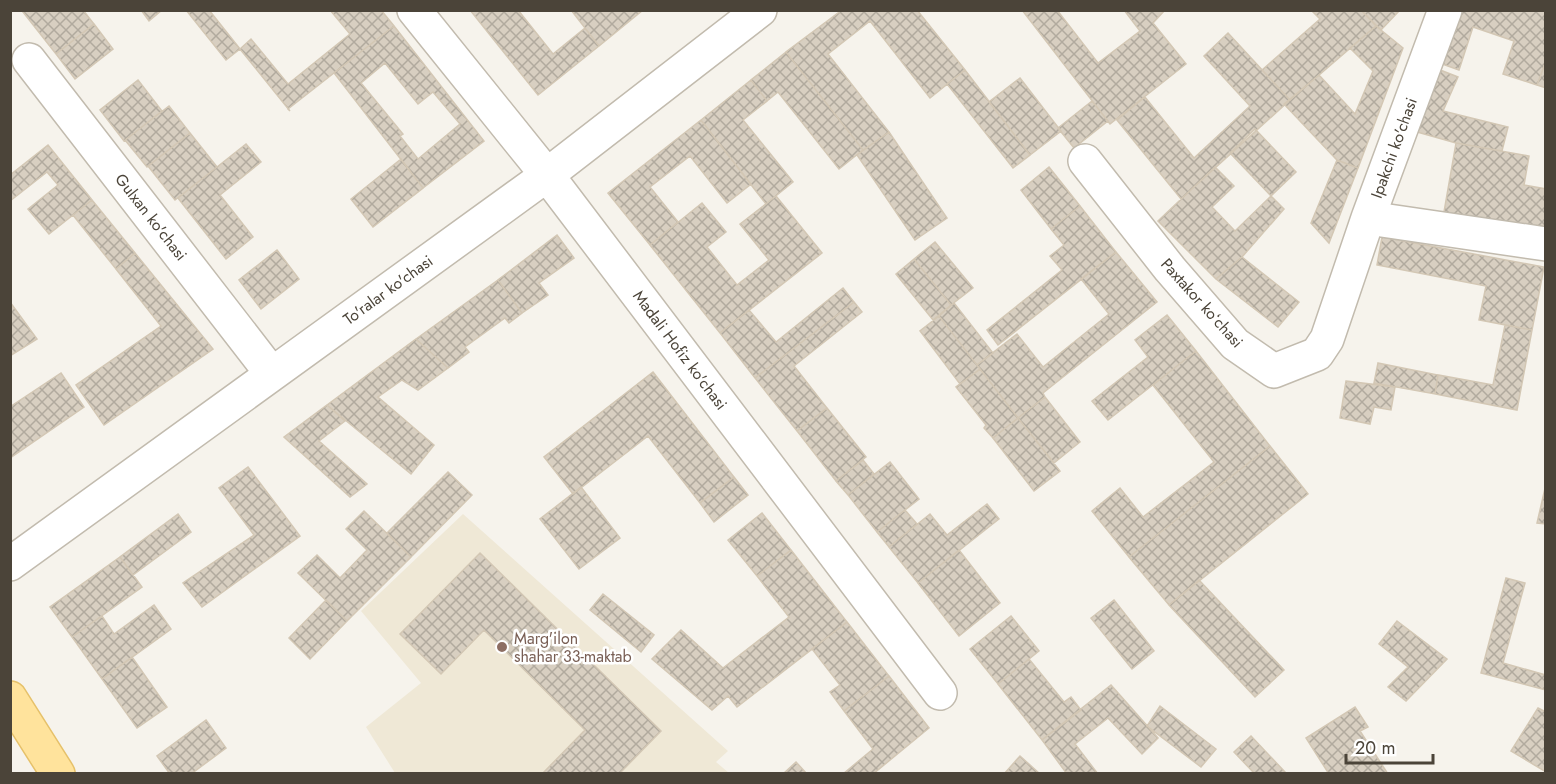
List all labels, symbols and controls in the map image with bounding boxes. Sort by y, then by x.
street label: Ipakchi ko'chasi [1365,94,1423,202]
street label: Gulxan ko'chasi [110,168,192,266]
street label: To'ralar ko'chasi [338,250,438,330]
street label: Paxtakor koʻchasi [1155,253,1249,353]
street label: Madali Hofiz ko'chasi [627,285,733,415]
place label: Marg'ilon shahar 33-maktab [514,627,632,668]
marker: Marg'ilon shahar 33-maktab [495,640,509,654]
scale bar [1346,727,1433,765]
text: 20 m [1355,735,1395,761]

